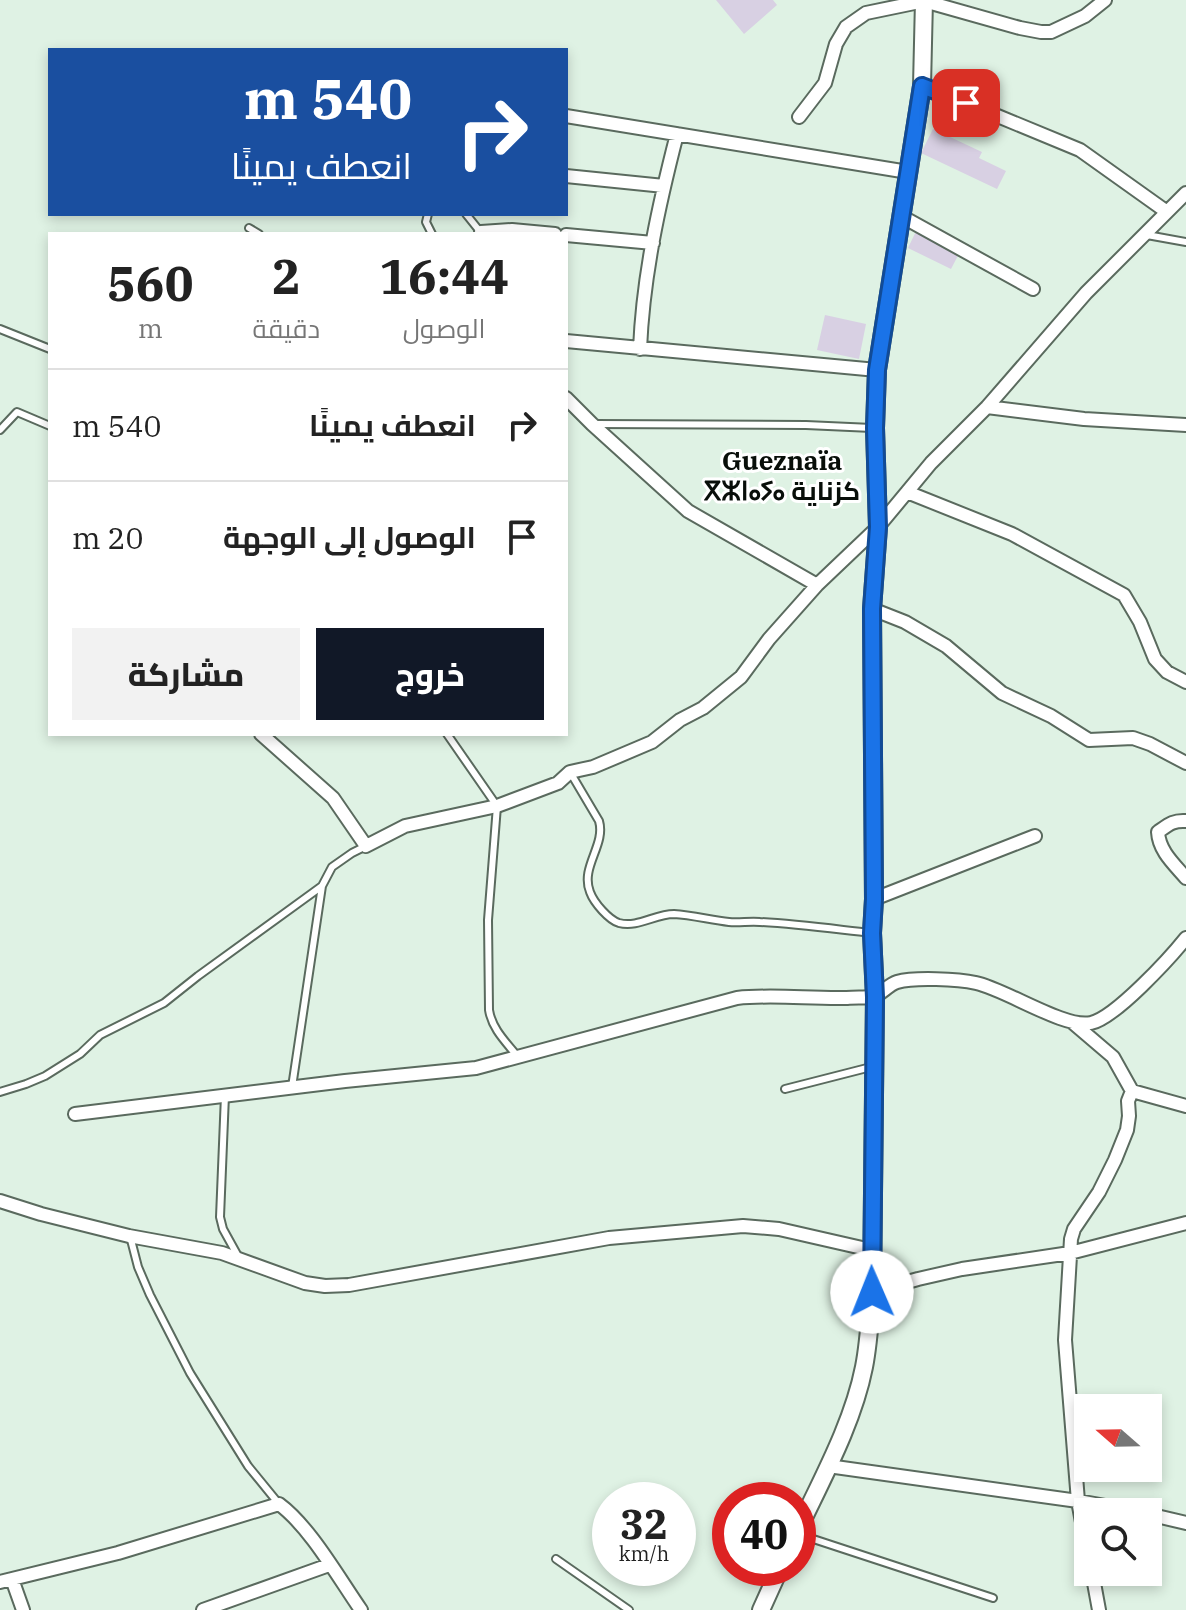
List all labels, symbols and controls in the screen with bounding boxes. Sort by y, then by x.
text: 540 m [244,62,412,134]
pin [932,69,1000,137]
icon: right [440,80,544,184]
icon: arrive [944,81,988,125]
text: انعطف يمينًا [231,142,412,189]
text: 2 [272,245,301,307]
text: 16:44 [379,245,509,307]
text: 560 [107,252,193,314]
text: m [138,311,163,345]
text: دقيقة [253,311,320,345]
text: الوصول [403,311,486,345]
icon: right [500,403,544,447]
text: انعطف يمينًا [309,405,476,444]
text: 540 m [72,406,162,445]
district label: Gueznaïa ⴳⵣⵏⴰⵢⴰ كزناية [704,443,860,507]
icon: arrive [500,515,544,559]
text: الوصول إلى الوجهة [223,517,476,556]
text: 20 m [72,518,144,557]
button: مشاركة [72,628,300,720]
button: خروج [316,628,544,720]
position arrow [830,1250,914,1334]
north arrow [1074,1394,1162,1482]
map controls [1074,1394,1162,1586]
speed limit sign: 40 [712,1482,816,1586]
text: 32 [620,1498,668,1550]
button: search [1074,1498,1162,1586]
text: km/h [619,1540,669,1567]

